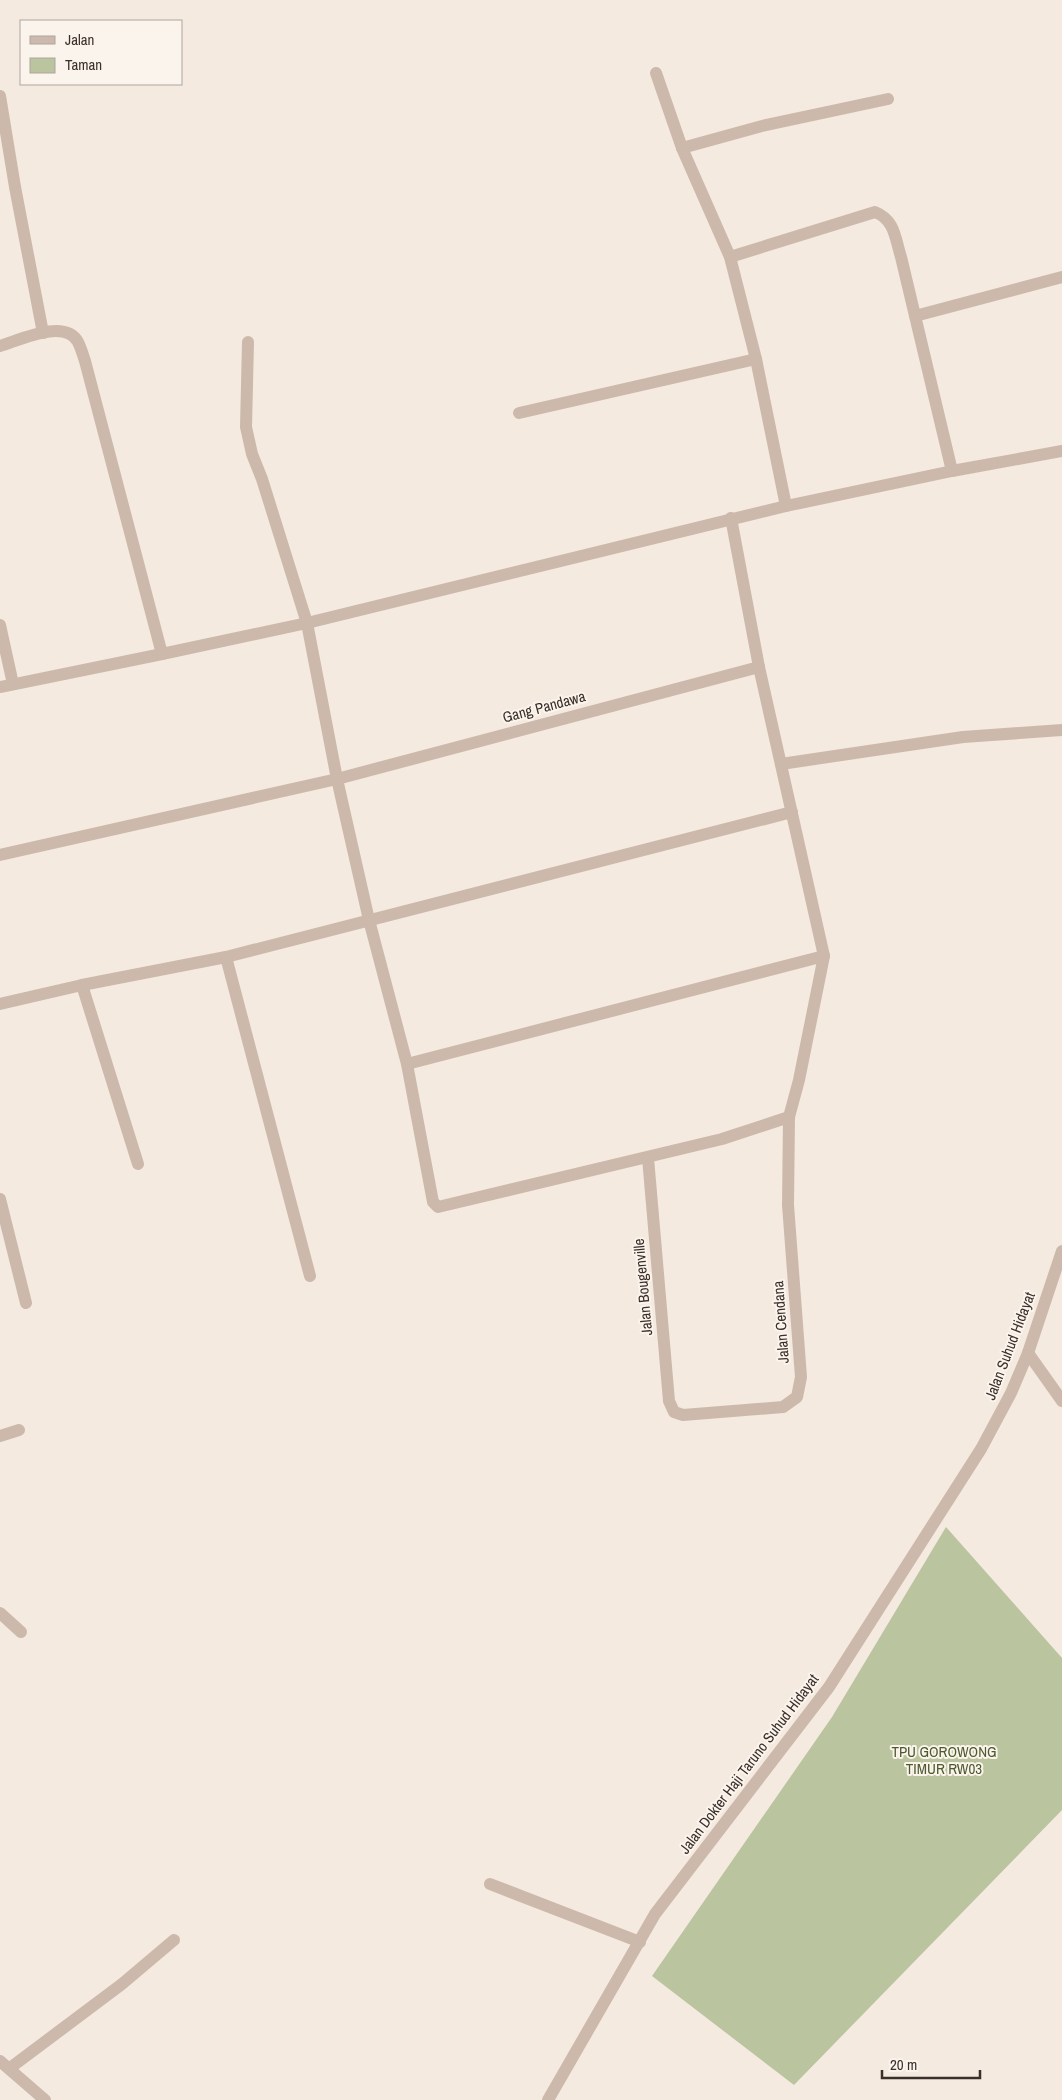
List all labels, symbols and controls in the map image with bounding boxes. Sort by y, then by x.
legend [20,20,182,85]
text: Jalan [65,29,94,50]
text: Taman [65,54,102,75]
street label: Gang Pandawa [500,685,588,728]
street label: Jalan Bougenville [628,1238,657,1336]
street label: Jalan Cendana [767,1280,794,1364]
street label: Jalan Suhud Hidayat [979,1288,1040,1403]
street label: Jalan Dokter Haji Taruno Suhud Hidayat [674,1669,824,1858]
park label: TPU GOROWONG TIMUR RW03 [891,1741,997,1779]
scale bar [882,2048,980,2080]
text: 20 m [890,2054,917,2075]

